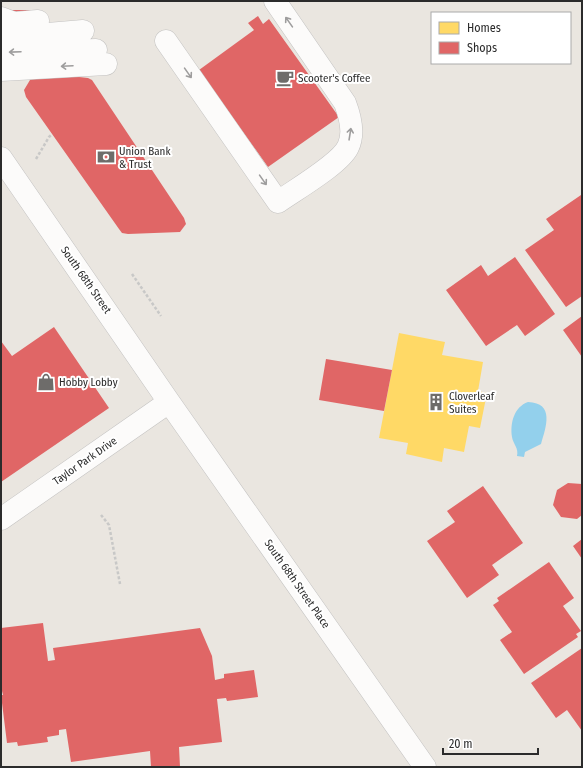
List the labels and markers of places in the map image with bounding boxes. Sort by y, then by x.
cafe icon: Scooter's Coffee [275,68,295,88]
place label: Scooter's Coffee [298,72,370,85]
place label: Union Bank & Trust [119,145,171,171]
bank icon: Union Bank & Trust [96,147,116,167]
shop icon: Hobby Lobby [36,372,56,392]
place label: Hobby Lobby [59,376,118,389]
place label: Cloverleaf Suites [449,390,495,416]
building icon: Cloverleaf Suites [426,392,446,412]

